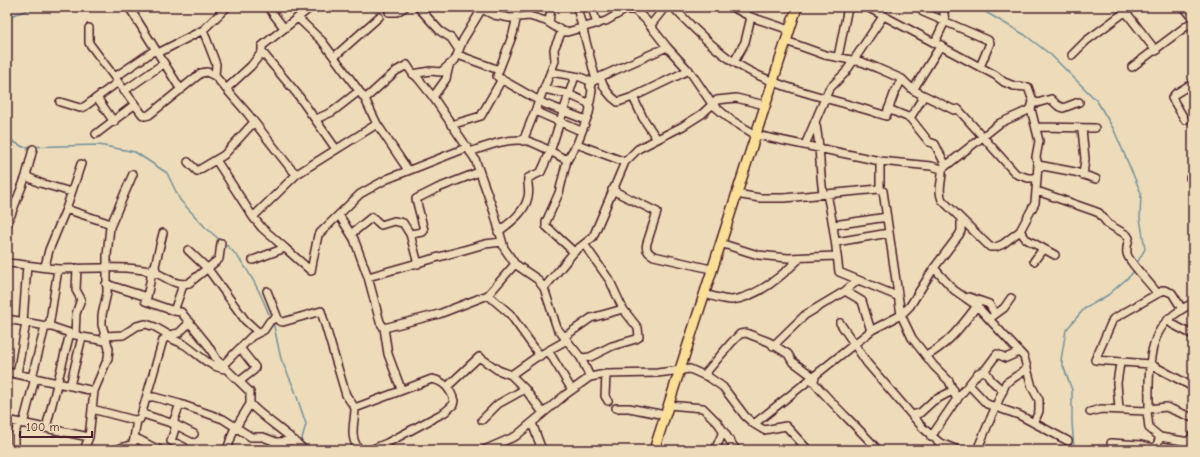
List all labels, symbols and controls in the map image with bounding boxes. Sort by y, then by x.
scale bar [20,413,92,439]
text: 100 m [26,420,59,434]

